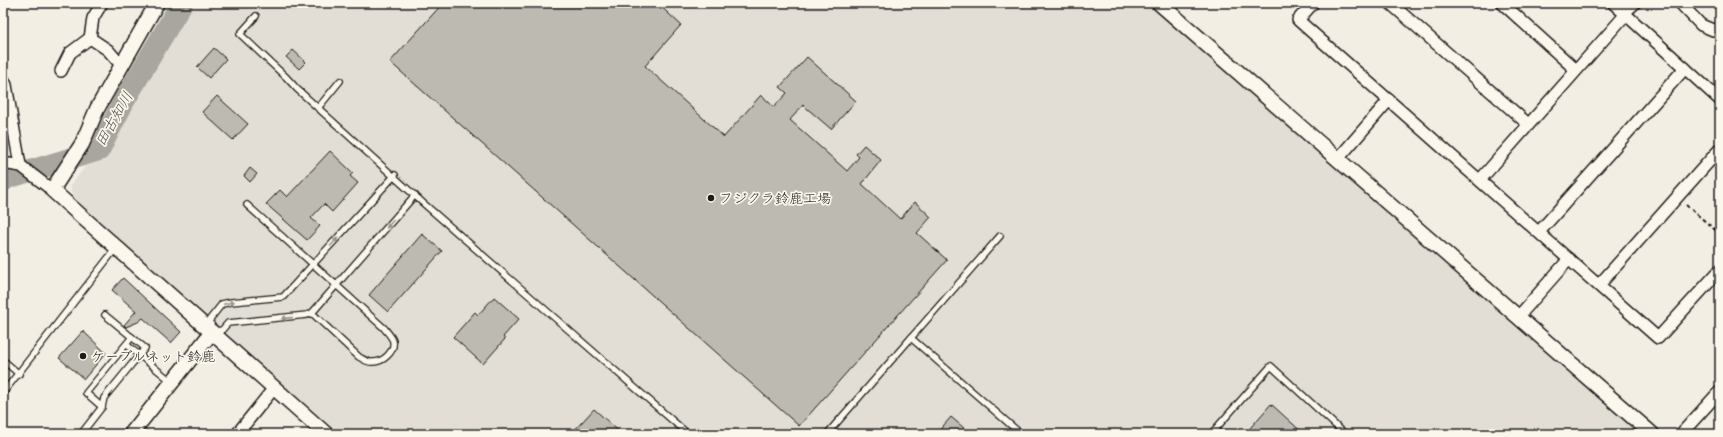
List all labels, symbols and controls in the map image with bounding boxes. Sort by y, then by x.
water label: 田古知川 [91,89,139,150]
place label: フジクラ鈴鹿工場 [719,190,831,208]
marker: フジクラ鈴鹿工場 [706,193,716,203]
one-way arrow [385,219,394,230]
one-way arrow [330,237,339,247]
one-way arrow [223,300,235,306]
one-way arrow [281,314,293,321]
place label: ケーブルネット鈴鹿 [91,348,215,366]
marker: ケーブルネット鈴鹿 [78,351,88,361]

